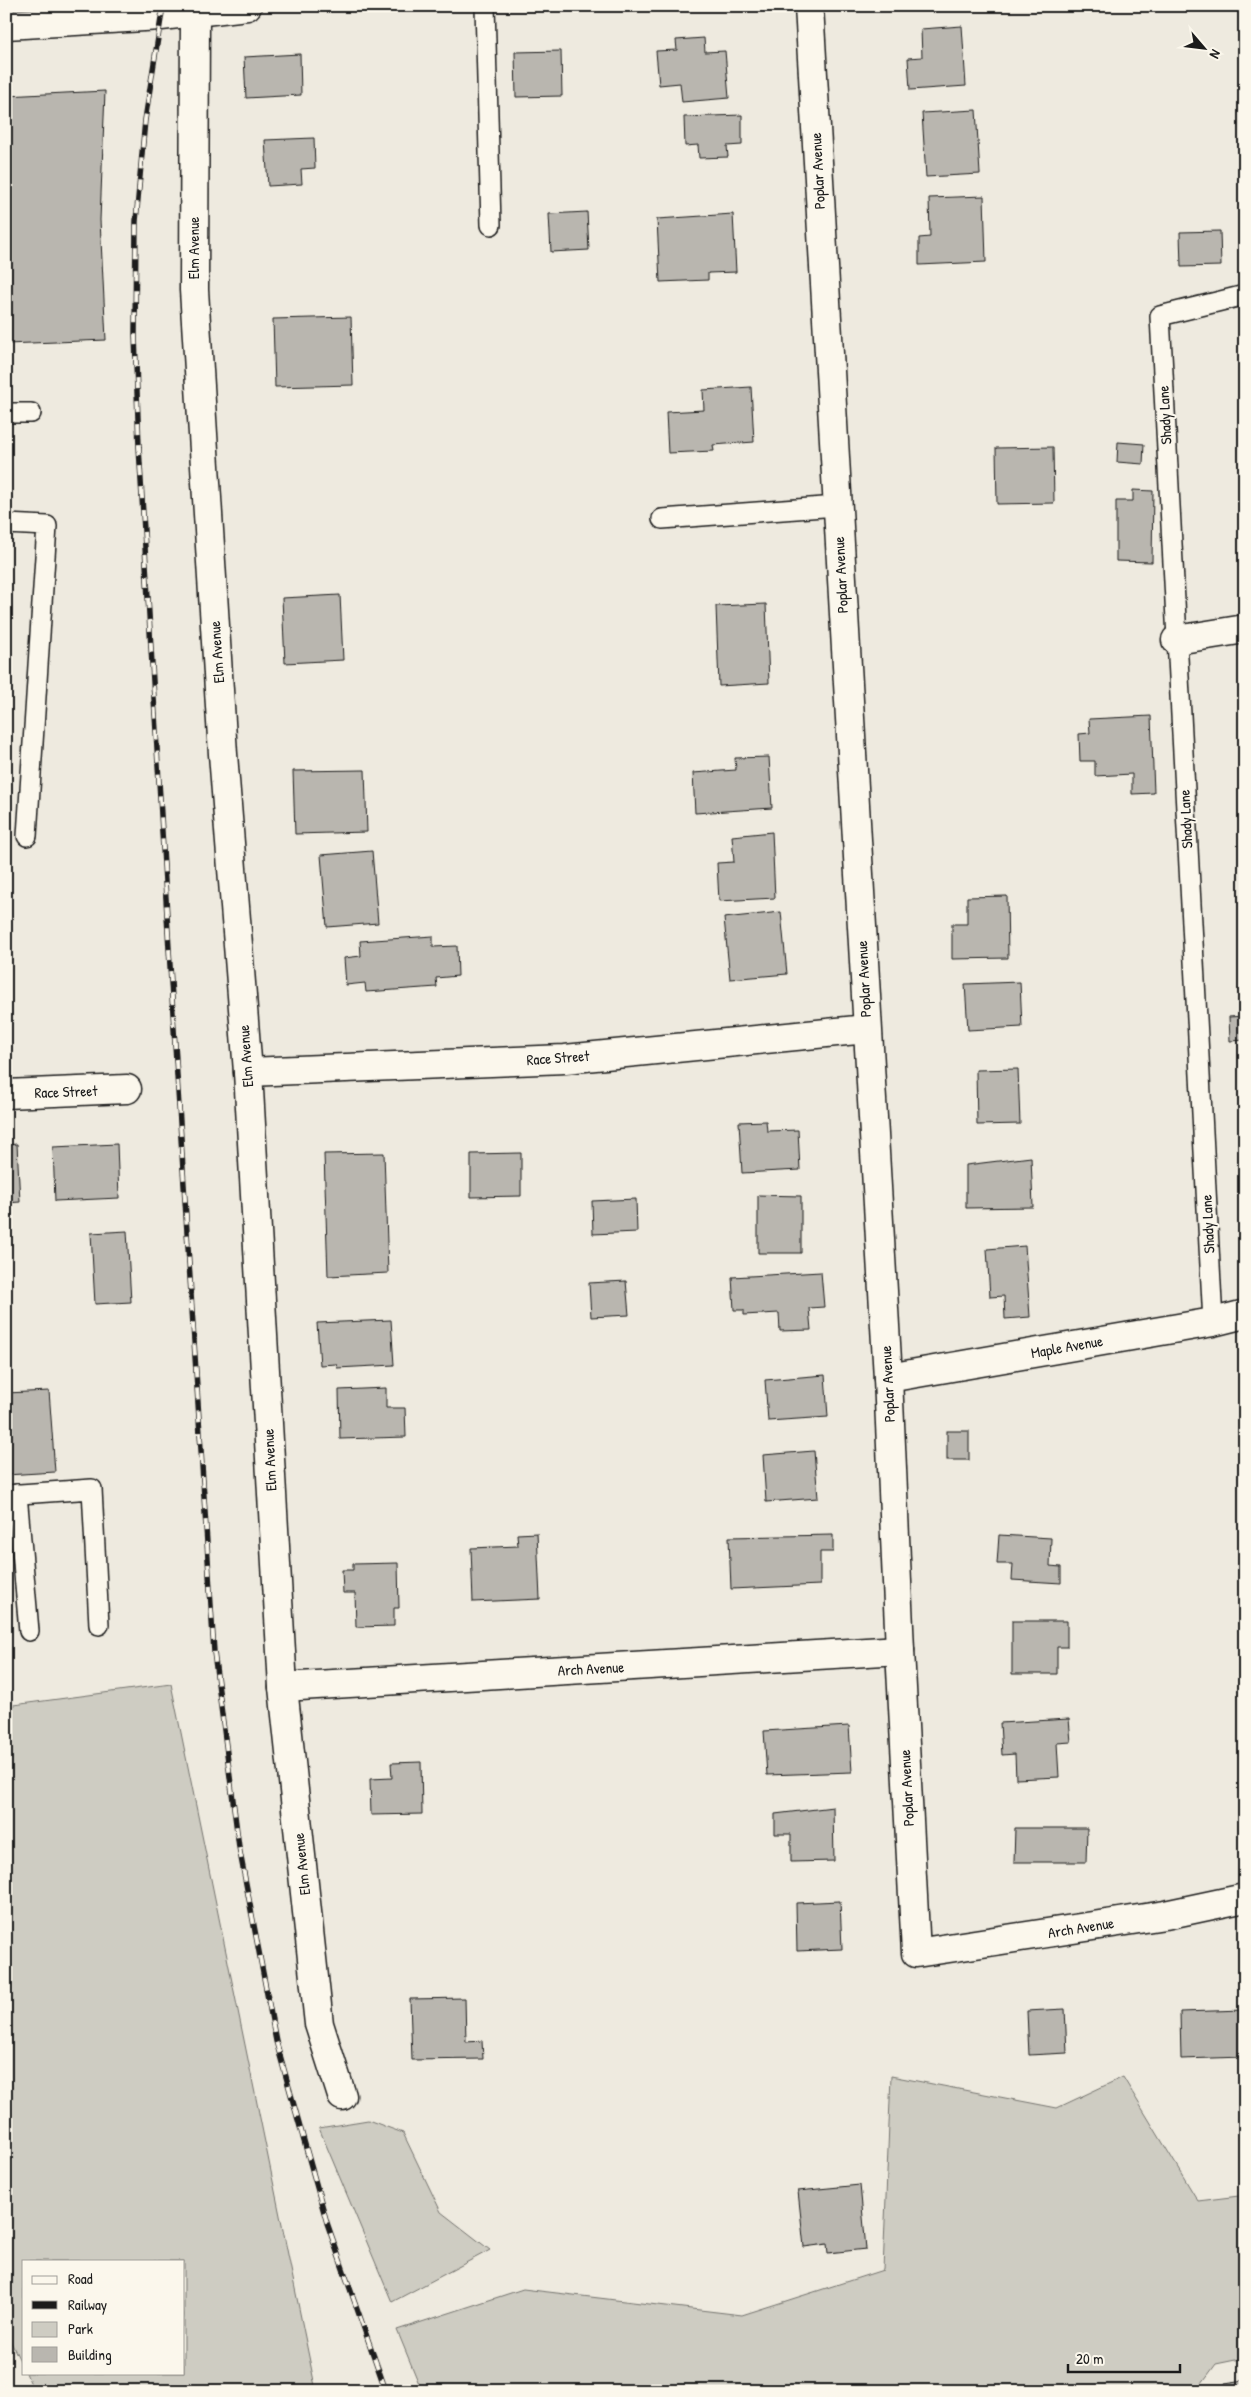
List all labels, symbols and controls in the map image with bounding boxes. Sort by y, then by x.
north arrow [1178,22,1228,72]
text: N [1206,47,1226,63]
street label: Poplar Avenue [805,132,830,210]
street label: Elm Avenue [183,217,204,279]
street label: Shady Lane [1152,385,1177,445]
street label: Poplar Avenue [828,536,853,614]
street label: Elm Avenue [204,620,229,684]
street label: Shady Lane [1173,789,1198,849]
street label: Poplar Avenue [851,940,876,1018]
street label: Elm Avenue [233,1024,258,1088]
street label: Race Street [526,1045,591,1070]
street label: Race Street [34,1080,99,1103]
street label: Shady Lane [1195,1194,1220,1254]
street label: Maple Avenue [1029,1330,1105,1363]
street label: Poplar Avenue [875,1345,900,1423]
street label: Elm Avenue [257,1428,282,1492]
street label: Arch Avenue [557,1656,625,1681]
street label: Poplar Avenue [894,1749,919,1827]
street label: Elm Avenue [288,1832,315,1896]
street label: Arch Avenue [1046,1912,1116,1943]
legend [22,2260,185,2374]
text: Road [68,2268,93,2289]
text: Railway [68,2294,107,2315]
text: Park [68,2318,93,2339]
scale bar [1068,2342,1181,2374]
text: Building [68,2344,112,2365]
text: 20 m [1076,2348,1103,2369]

